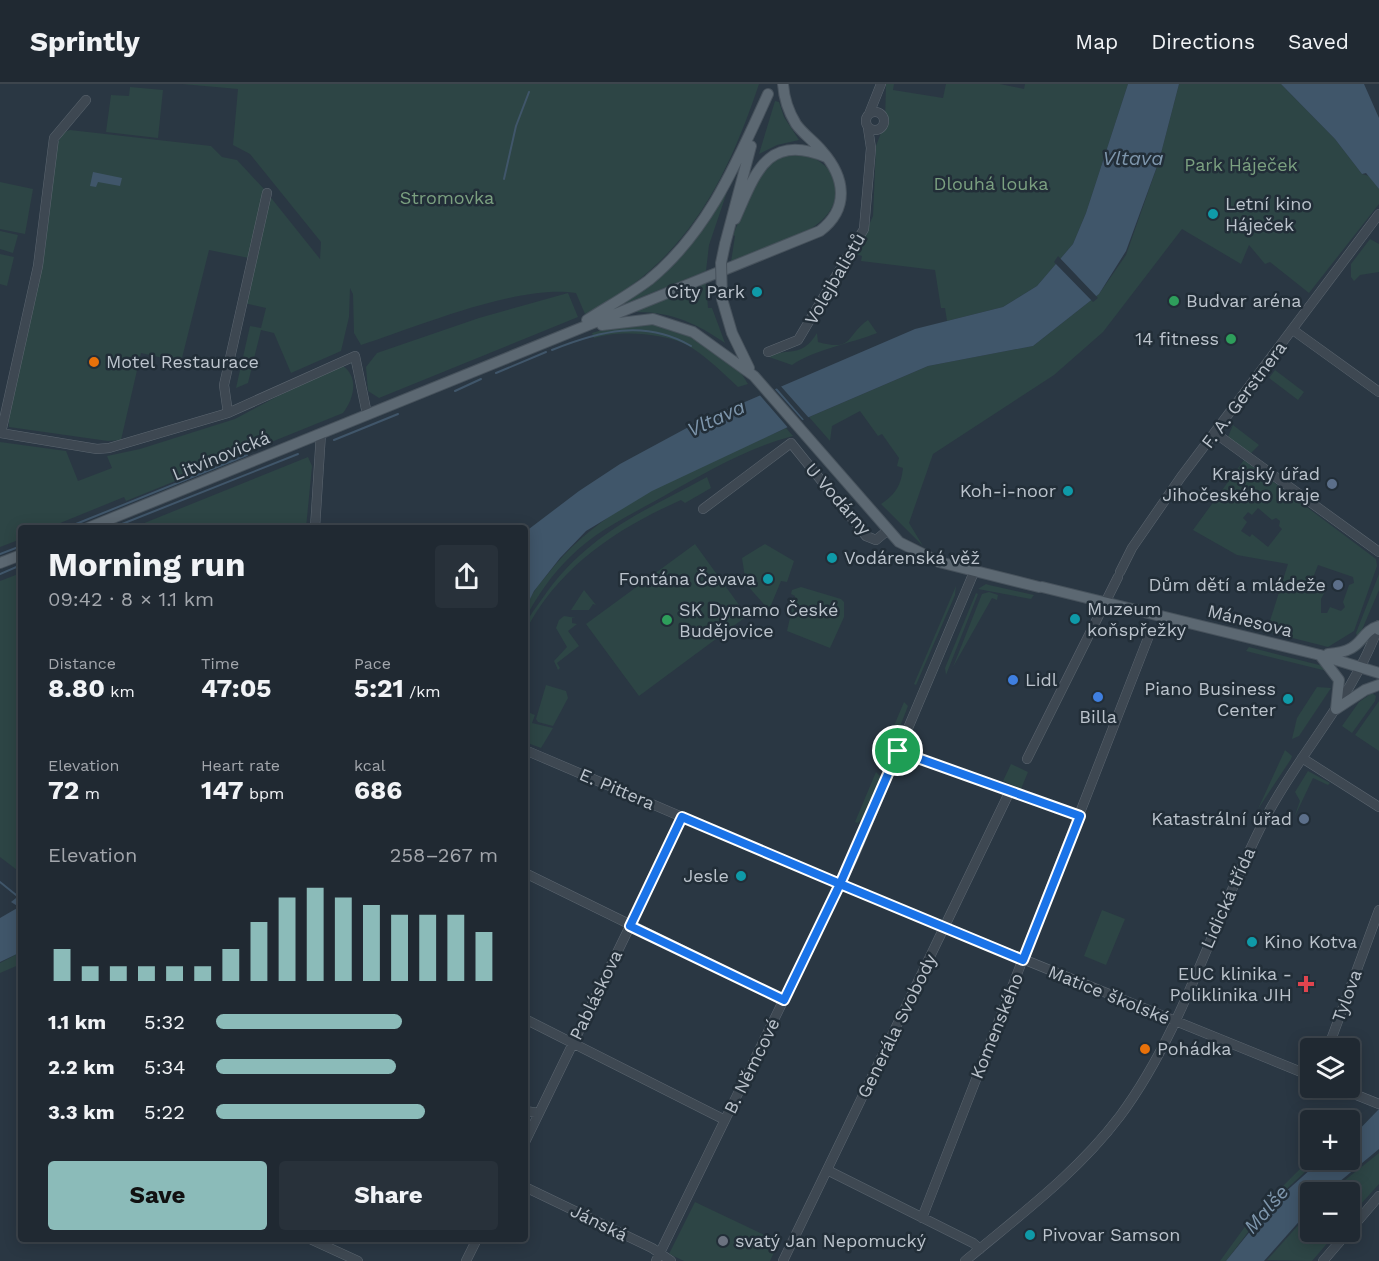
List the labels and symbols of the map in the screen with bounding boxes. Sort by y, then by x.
water label: Vltava [1102,146,1164,170]
park label: Park Háječek [1184,154,1298,175]
park label: Dlouhá louka [933,173,1049,194]
park label: Stromovka [400,187,494,208]
place label: Letní kino Háječek [1225,193,1312,235]
marker: Letní kino Háječek [1206,207,1220,221]
street label: Volejbalistů [800,229,869,328]
place label: City Park [667,281,745,302]
marker: City Park [750,285,764,299]
place label: Budvar aréna [1186,290,1302,311]
marker: Budvar aréna [1167,294,1181,308]
place label: 14 fitness [1135,328,1219,349]
marker: 14 fitness [1224,332,1238,346]
street label: F. A. Gerstnera [1197,337,1291,452]
place label: Motel Restaurace [106,351,259,372]
marker: Motel Restaurace [87,355,101,369]
water label: Vltava [683,394,749,442]
street label: Litvínovická [169,426,273,485]
street label: U Vodárny [801,458,876,540]
place label: Krajský úřad Jihočeského kraje [1162,463,1320,505]
marker: Krajský úřad Jihočeského kraje [1325,477,1339,491]
place label: Koh-i-noor [960,480,1056,501]
marker: Koh-i-noor [1061,484,1075,498]
place label: Vodárenská věž [844,547,980,568]
marker: Vodárenská věž [825,551,839,565]
place label: Fontána Čevava [619,568,756,589]
marker: Fontána Čevava [761,572,775,586]
place label: Dům dětí a mládeže [1148,574,1326,595]
marker: Dům dětí a mládeže [1331,578,1345,592]
place label: Muzeum koňspřežky [1087,598,1187,640]
place label: SK Dynamo České Budějovice [679,599,838,641]
street label: Mánesova [1206,600,1295,641]
marker: Muzeum koňspřežky [1068,612,1082,626]
marker: SK Dynamo České Budějovice [660,613,674,627]
place label: Lidl [1025,669,1058,690]
marker: Lidl [1006,673,1020,687]
place label: Piano Business Center [1144,678,1276,720]
marker: Billa [1091,690,1105,704]
marker: Piano Business Center [1281,692,1295,706]
place label: Billa [1079,706,1117,727]
pin [872,725,923,776]
street label: E. Pittera [576,763,658,814]
place label: Katastrální úřad [1151,808,1292,829]
marker: Katastrální úřad [1297,812,1311,826]
street label: Lidická třída [1196,844,1259,952]
place label: Jesle [683,865,729,886]
marker: Jesle [734,869,748,883]
place label: Kino Kotva [1264,931,1357,952]
marker: Kino Kotva [1245,935,1259,949]
street label: Pabláskova [565,946,626,1043]
street label: Generála Svobody [853,950,941,1101]
street label: Matice školské [1045,961,1173,1029]
place label: EUC klinika - Poliklinika JIH [1169,963,1292,1005]
street label: Tylova [1327,967,1366,1025]
street label: Komenského [966,970,1027,1082]
marker: EUC klinika - Poliklinika JIH [1297,975,1315,993]
street label: B. Němcové [719,1014,784,1117]
place label: Pohádka [1157,1038,1231,1059]
marker: Pohádka [1138,1042,1152,1056]
water label: Malše [1238,1180,1294,1238]
street label: Jánská [567,1200,631,1245]
place label: Pivovar Samson [1042,1224,1180,1245]
marker: Pivovar Samson [1023,1228,1037,1242]
place label: svatý Jan Nepomucký [735,1230,927,1251]
marker: svatý Jan Nepomucký [716,1234,730,1248]

